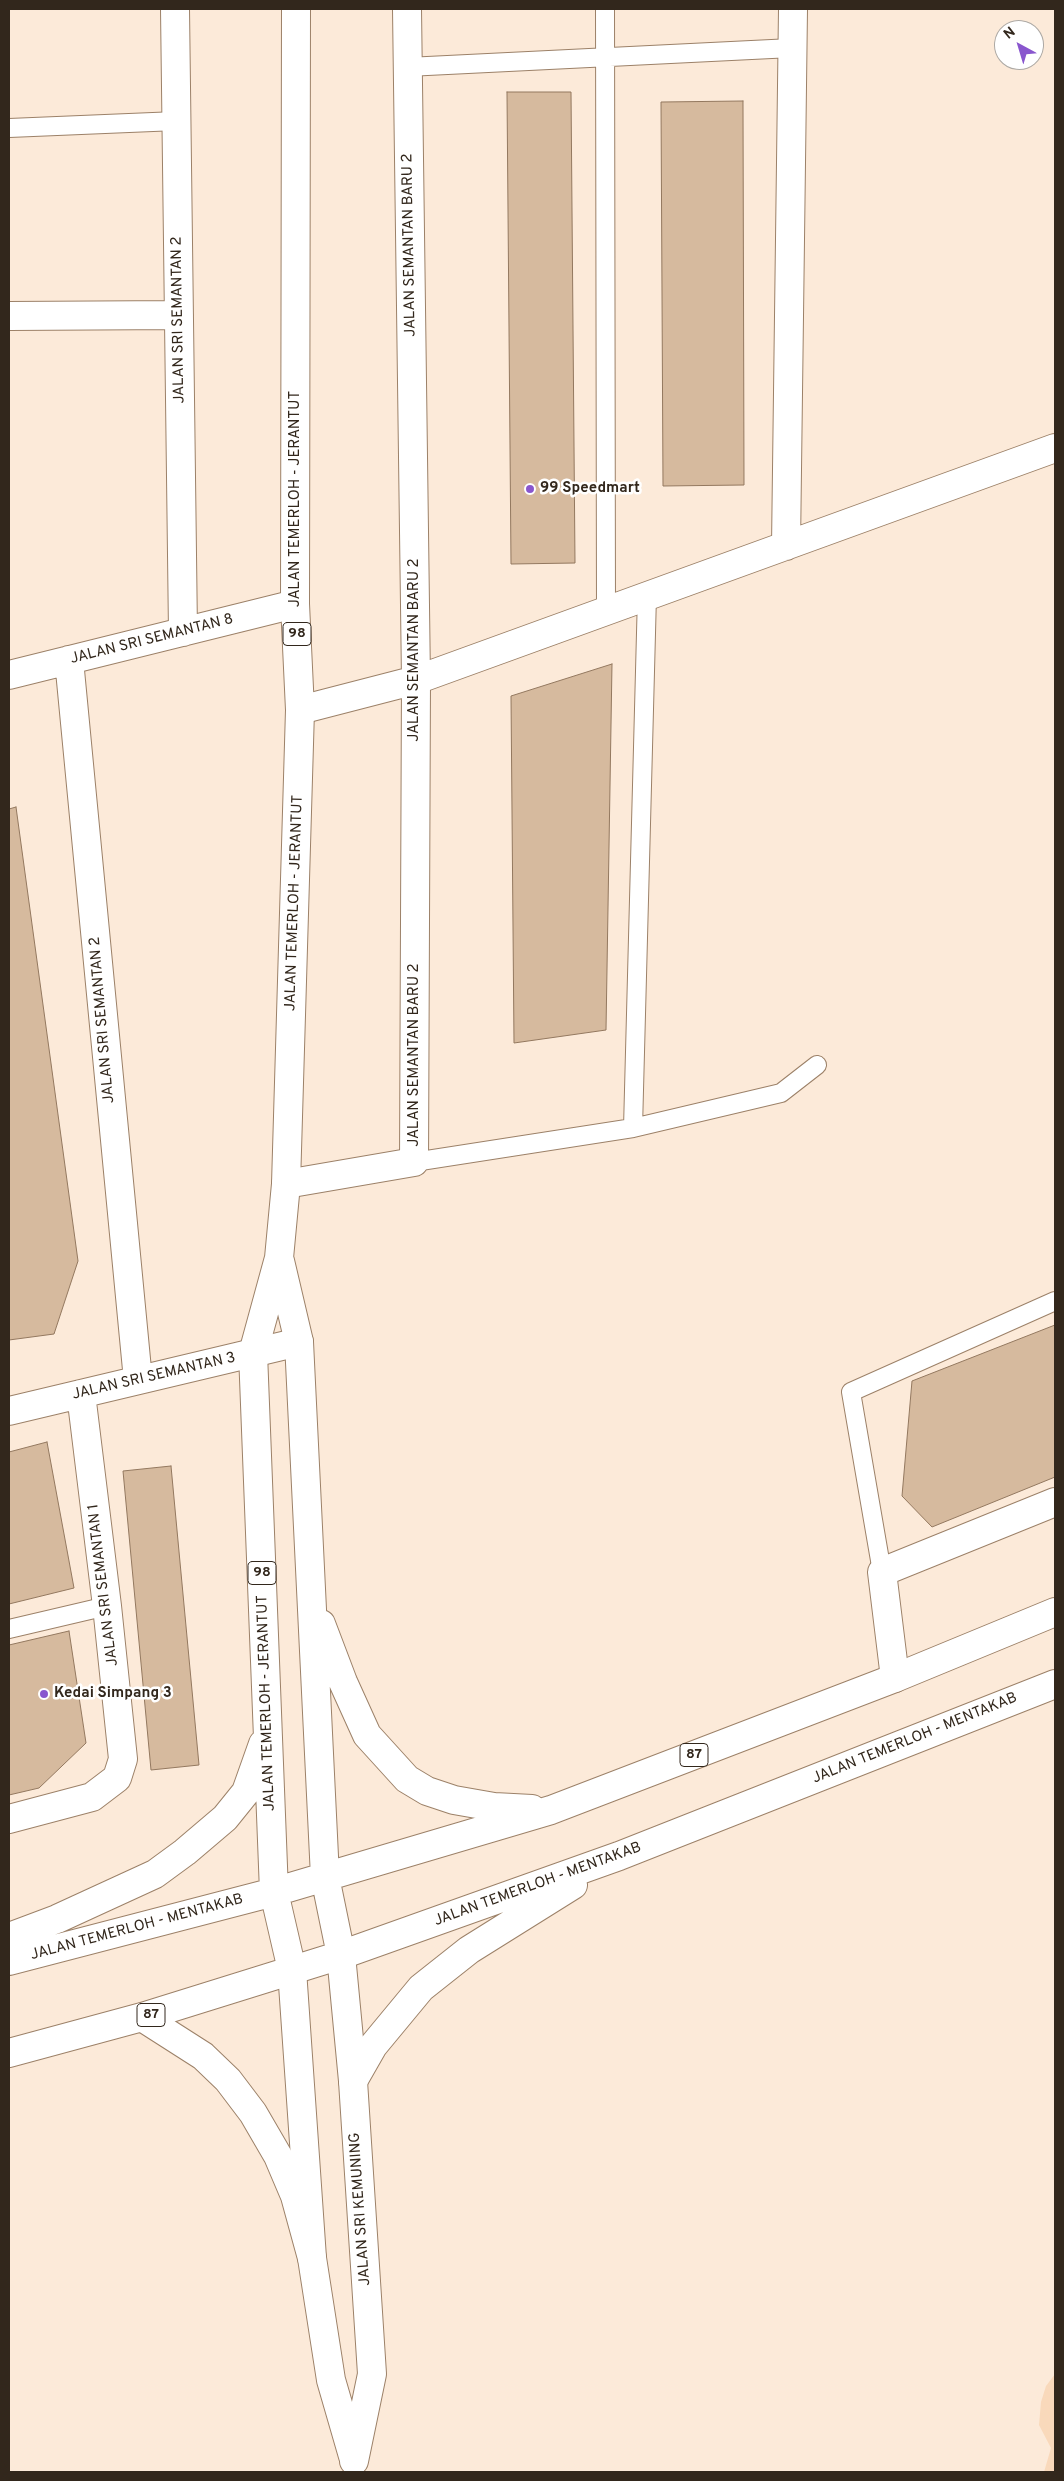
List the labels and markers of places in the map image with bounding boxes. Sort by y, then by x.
place label: 99 Speedmart [540,480,640,498]
marker: 99 Speedmart [524,483,536,495]
place label: Kedai Simpang 3 [54,1685,172,1703]
marker: Kedai Simpang 3 [38,1688,50,1700]

